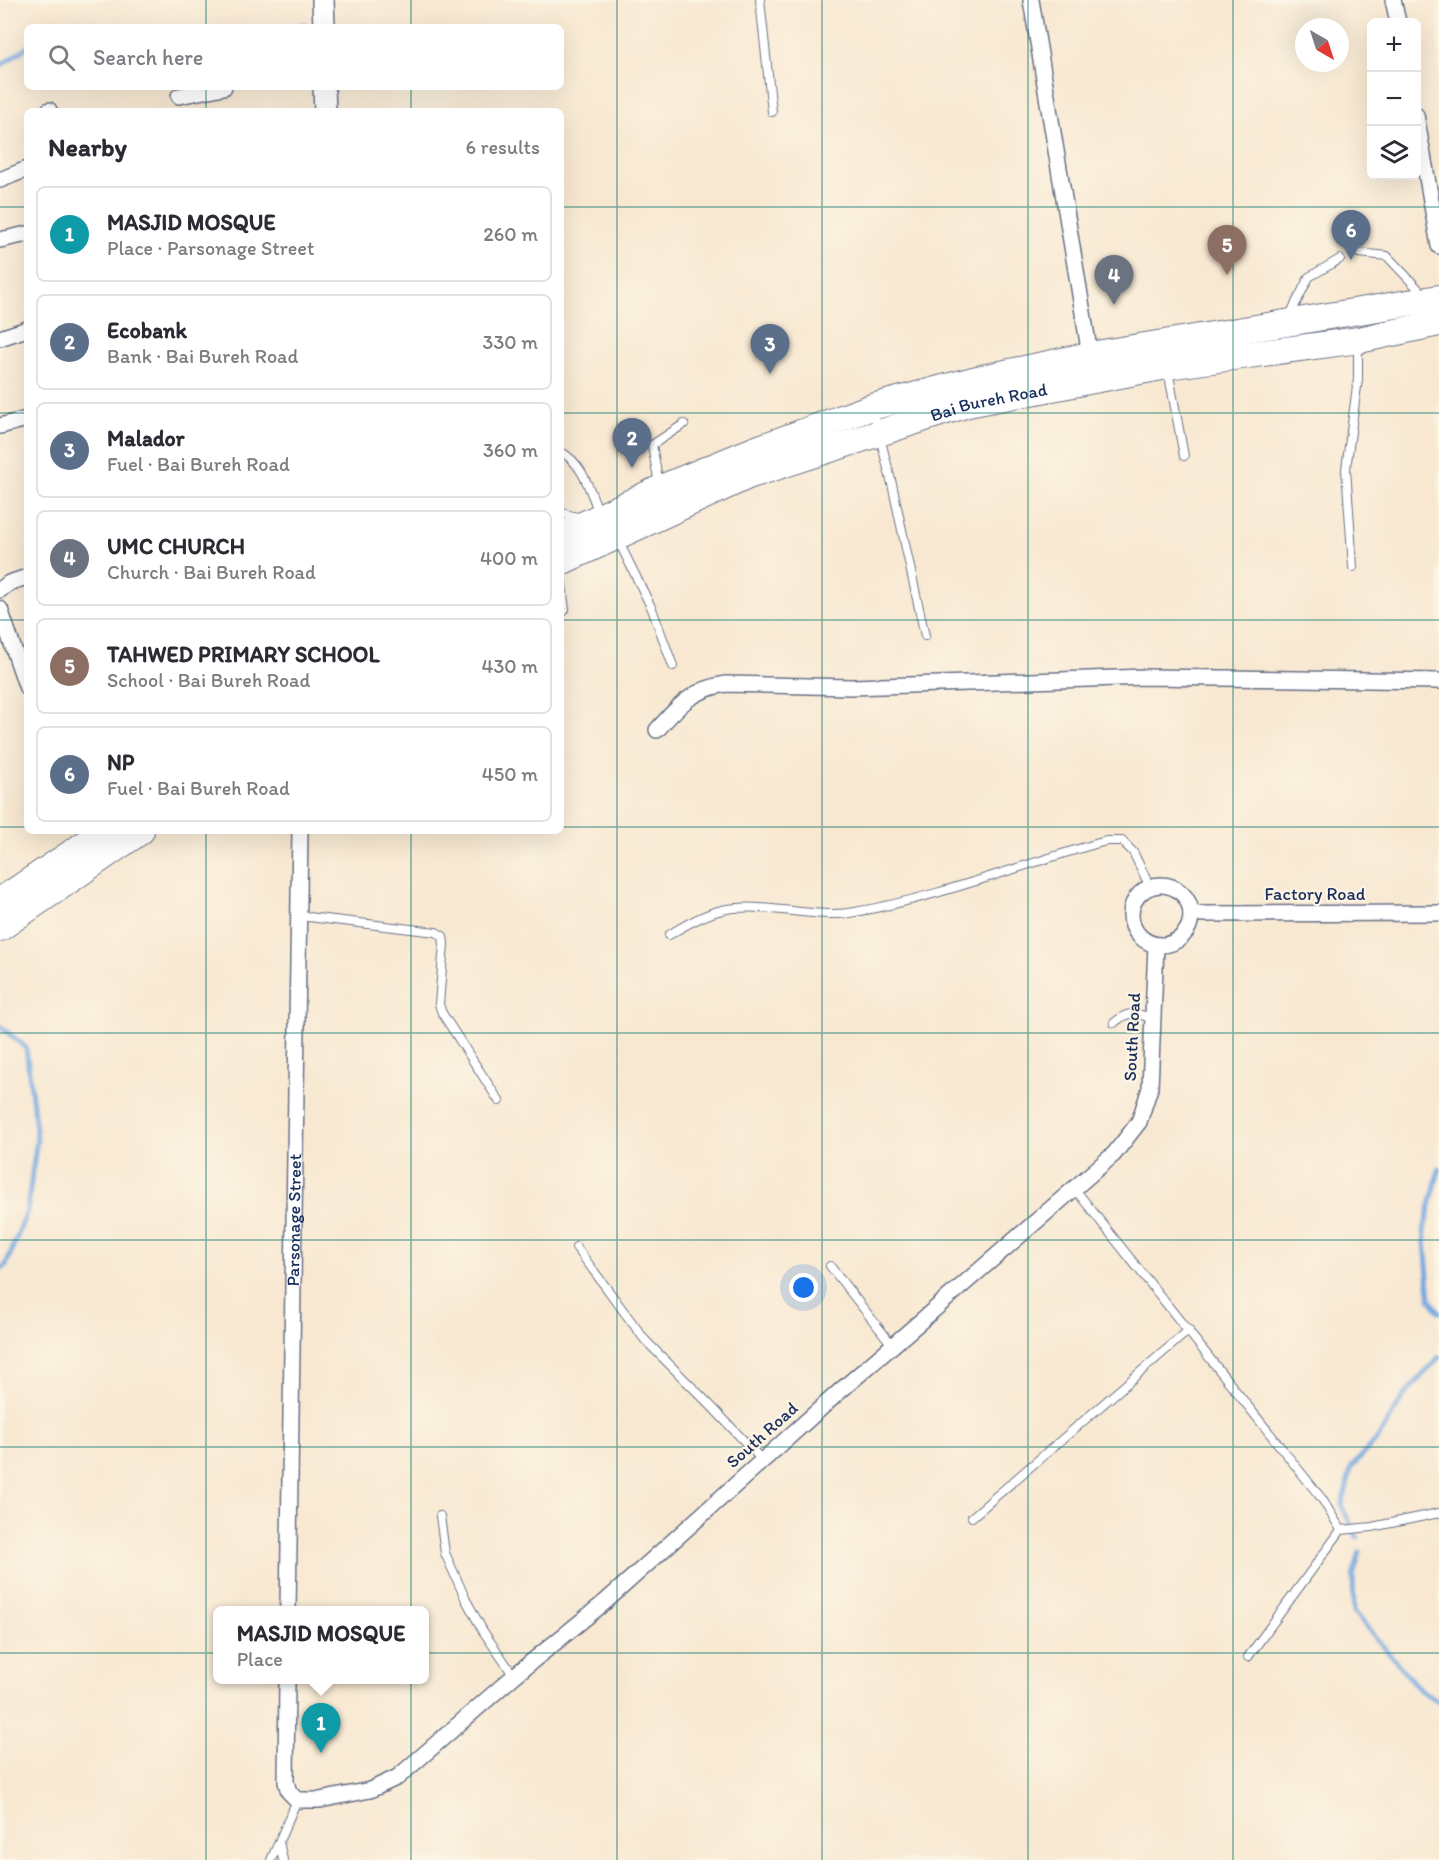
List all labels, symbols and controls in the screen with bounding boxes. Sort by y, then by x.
north arrow [1295,18,1349,72]
map controls [1367,18,1421,180]
button: + [1367,18,1421,72]
search box [24,24,564,90]
icon: search [45,41,78,74]
text: Search here [93,44,203,71]
button: − [1367,72,1421,126]
button: layers [1367,126,1421,180]
text: Nearby [48,131,127,163]
text: 6 results [466,135,540,159]
text: MASJID MOSQUE [107,209,276,236]
pin: 6 [1332,210,1370,260]
text: 1 [65,222,74,246]
text: 260 m [483,222,538,246]
pin: 5 [1208,226,1246,275]
text: Place · Parsonage Street [107,236,314,260]
pin: 4 [1094,256,1134,305]
text: Ecobank [107,317,187,344]
pin: 3 [750,324,790,374]
text: 2 [64,330,75,354]
text: 330 m [483,330,538,354]
text: Bank · Bai Bureh Road [107,344,298,368]
street label: Bai Bureh Road [927,378,1049,427]
pin: 2 [612,418,652,468]
text: Malador [107,425,184,452]
text: 3 [64,438,75,462]
text: 360 m [483,438,538,462]
text: Fuel · Bai Bureh Road [107,452,290,476]
text: UMC CHURCH [107,533,245,560]
text: 4 [63,546,76,570]
text: 400 m [480,546,538,570]
text: Church · Bai Bureh Road [107,560,316,584]
text: TAHWED PRIMARY SCHOOL [107,641,380,668]
text: 5 [64,654,75,678]
text: 430 m [481,654,538,678]
text: School · Bai Bureh Road [107,668,310,692]
text: NP [107,749,134,776]
text: 6 [64,762,75,786]
text: 450 m [482,762,538,786]
text: Fuel · Bai Bureh Road [107,776,290,800]
street label: Factory Road [1265,883,1366,905]
street label: South Road [1119,992,1145,1082]
street label: Parsonage Street [282,1153,306,1287]
your location [789,1273,818,1302]
street label: South Road [722,1397,802,1473]
popup [213,1606,429,1684]
text: MASJID MOSQUE [237,1620,405,1647]
text: Place [237,1647,283,1671]
pin: 1 [302,1704,340,1753]

